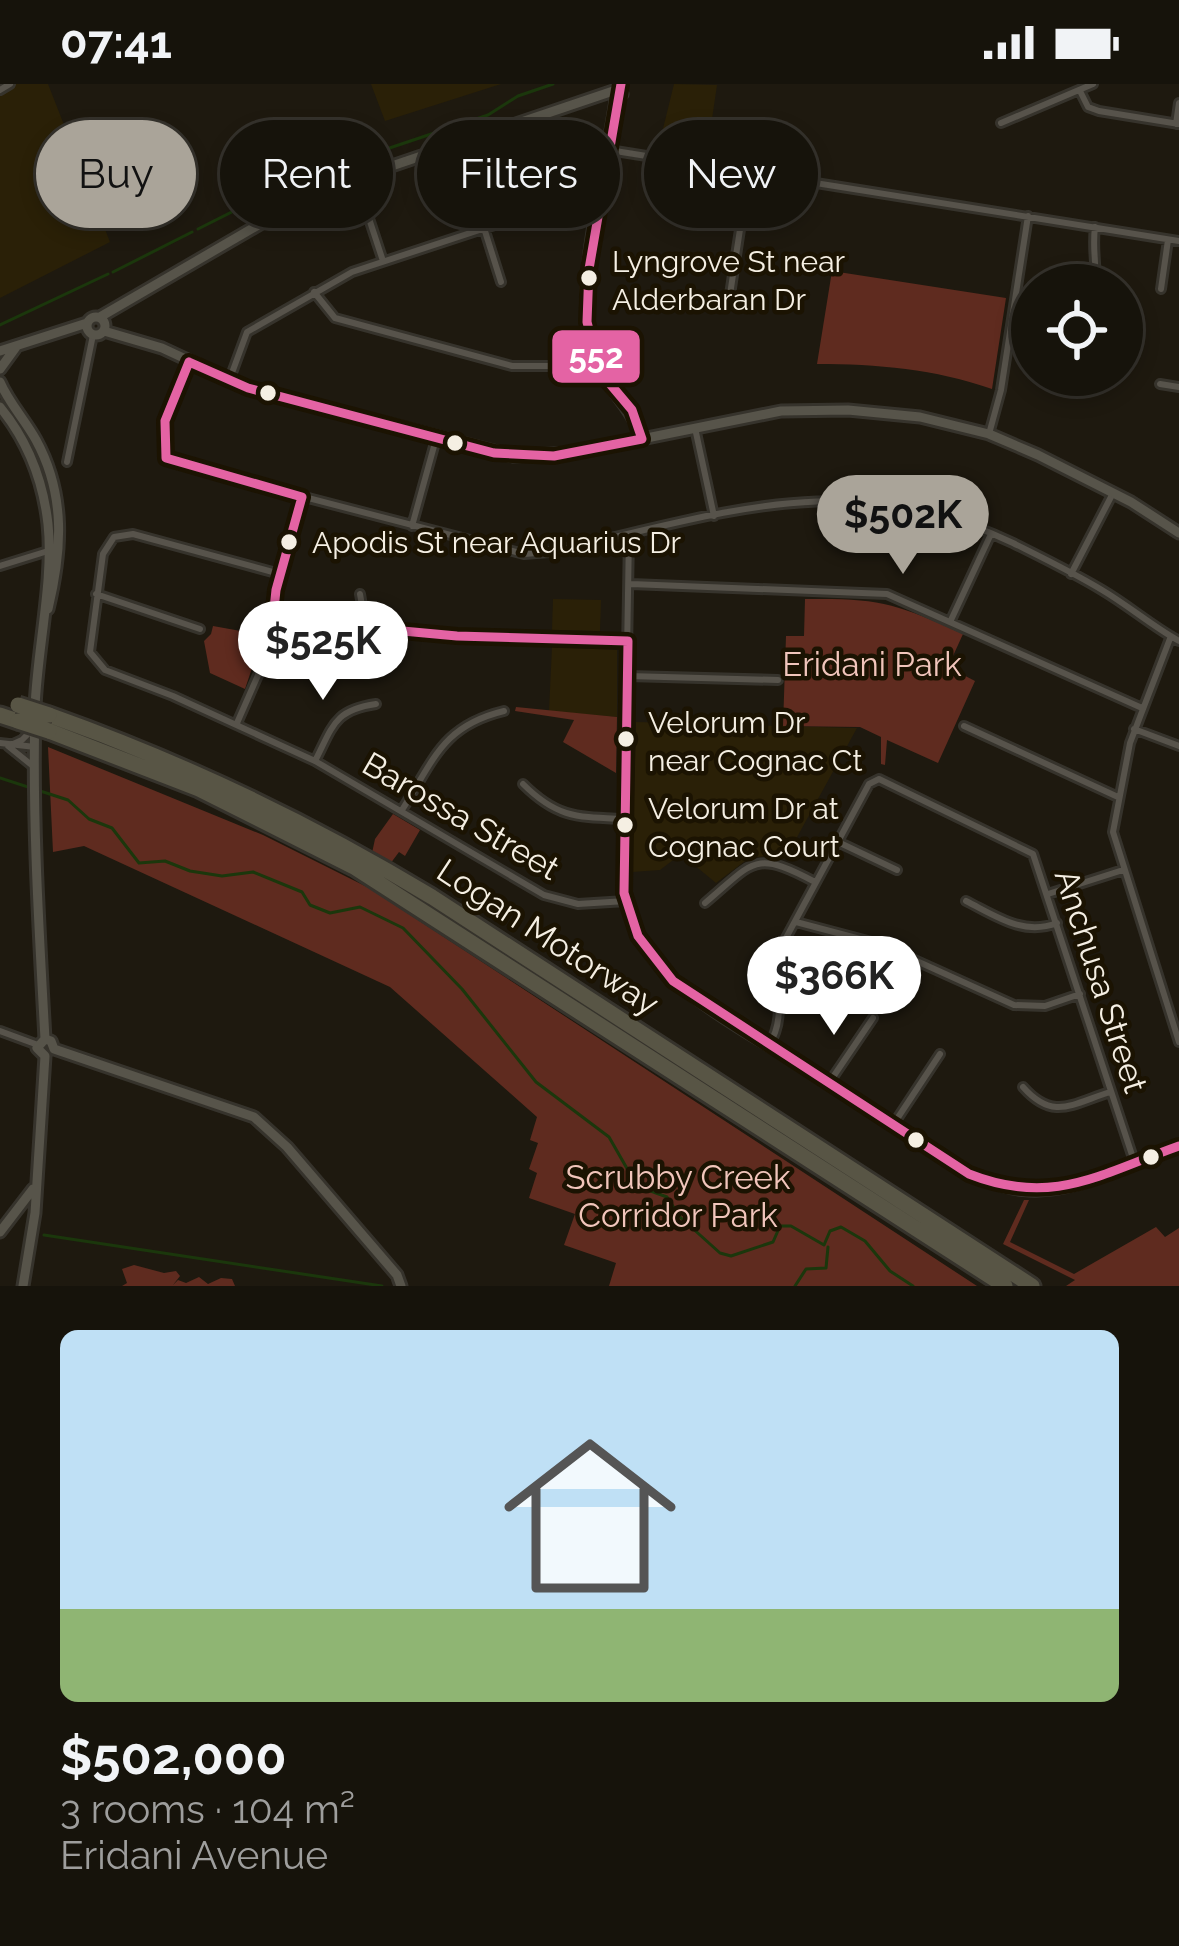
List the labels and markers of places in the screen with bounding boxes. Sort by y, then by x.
place label: Lyngrove St near Alderbaran Dr [612,244,846,317]
marker: Lyngrove St near Alderbaran Dr [578,267,600,289]
unlabelled marker [257,382,279,404]
unlabelled marker [444,432,466,454]
pin: $502K [819,475,987,577]
place label: Apodis St near Aquarius Dr [312,525,682,560]
marker: Apodis St near Aquarius Dr [278,531,300,553]
pin: $525K [239,601,407,703]
place label: Velorum Dr near Cognac Ct [648,705,863,778]
marker: Velorum Dr near Cognac Ct [615,728,637,750]
place label: Velorum Dr at Cognac Court [648,791,840,864]
marker: Velorum Dr at Cognac Court [614,814,636,836]
pin: $366K [750,936,918,1038]
unlabelled marker [905,1129,927,1151]
unlabelled marker [1140,1146,1162,1168]

